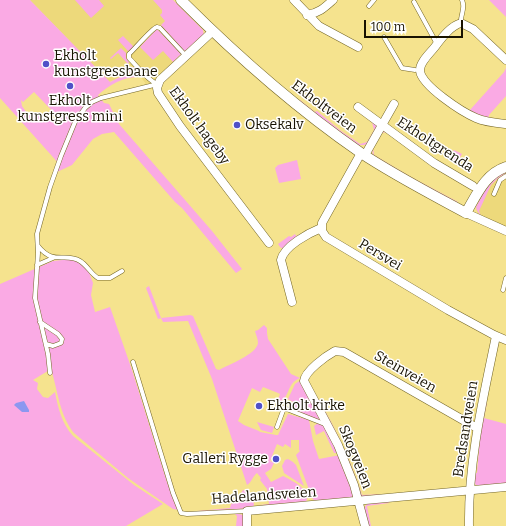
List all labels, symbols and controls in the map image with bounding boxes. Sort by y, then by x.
scale bar [366,12,465,38]
text: 100 m [371,20,405,34]
place label: Ekholt kunstgressbane [54,48,158,80]
marker: Ekholt kunstgressbane [41,59,51,69]
street label: Ekholtveien [288,77,360,137]
marker: Ekholt kunstgress mini [65,81,75,91]
street label: Ekholt hageby [165,84,233,168]
place label: Ekholt kunstgress mini [18,93,122,126]
street label: Ekholtgrenda [394,114,476,176]
place label: Oksekalv [245,117,304,133]
marker: Oksekalv [232,120,242,130]
street label: Persvei [355,236,405,274]
street label: Steinveien [371,348,439,396]
street label: Bredsandveien [450,380,482,478]
place label: Ekholt kirke [267,398,345,414]
marker: Ekholt kirke [254,401,264,411]
street label: Skogveien [335,423,375,491]
place label: Galleri Rygge [182,451,268,467]
marker: Galleri Rygge [271,454,281,464]
street label: Hadelandsveien [211,484,317,508]

